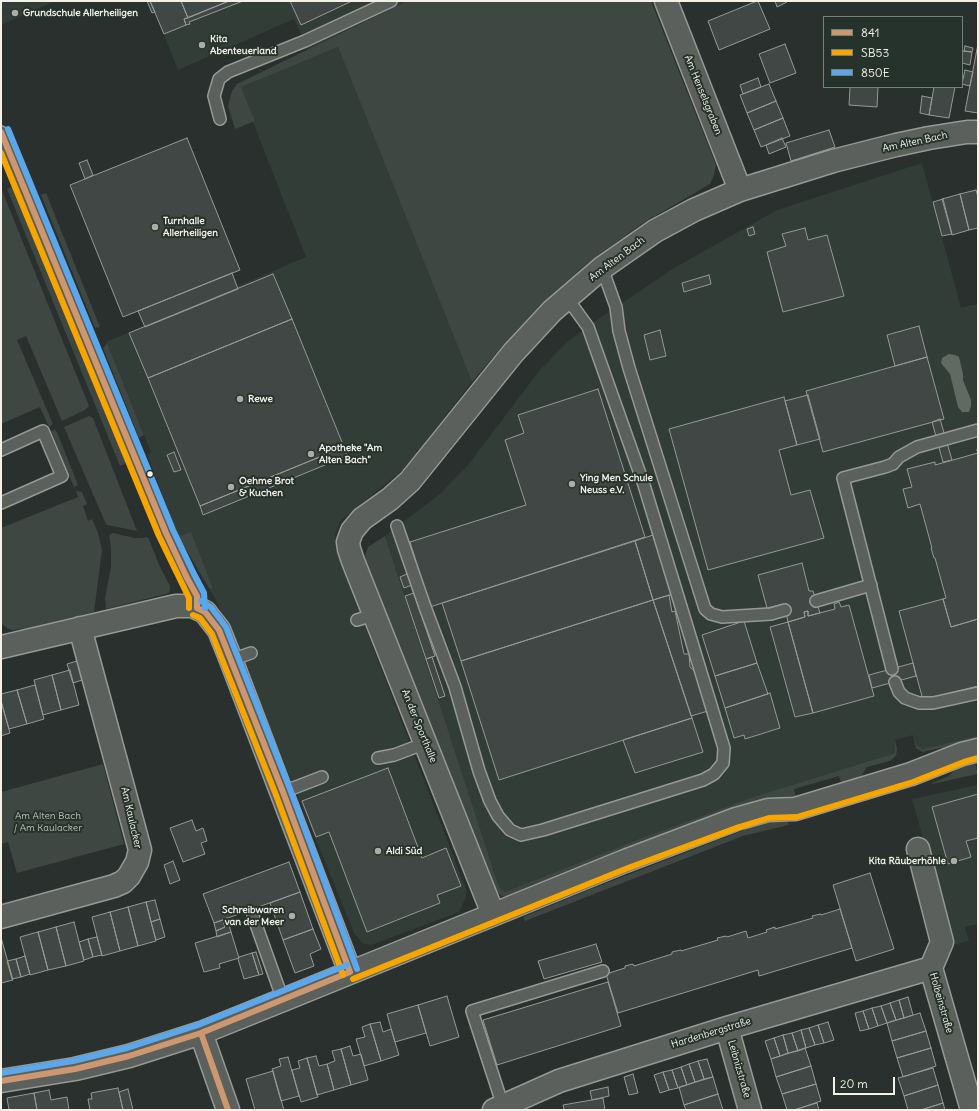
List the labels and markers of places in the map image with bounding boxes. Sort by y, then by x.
place label: Grundschule Allerheiligen [23,7,138,19]
marker: Grundschule Allerheiligen [10,8,20,18]
place label: Kita Abenteuerland [210,33,277,56]
marker: Kita Abenteuerland [197,40,207,50]
place label: Turnhalle Allerheiligen [163,215,218,238]
marker: Turnhalle Allerheiligen [150,222,160,232]
place label: Rewe [248,393,273,405]
marker: Rewe [235,394,245,404]
place label: Apotheke "Am Alten Bach" [319,442,382,466]
marker: Apotheke "Am Alten Bach" [306,449,316,459]
unlabelled marker [145,469,155,479]
place label: Ying Men Schule Neuss e.V. [580,472,653,496]
place label: Oehme Brot & Kuchen [239,475,294,498]
marker: Ying Men Schule Neuss e.V. [567,479,577,489]
marker: Oehme Brot & Kuchen [226,482,236,492]
place label: Aldi Süd [386,845,422,857]
marker: Aldi Süd [373,846,383,856]
place label: Kita Räuberhöhle [869,855,946,867]
marker: Kita Räuberhöhle [949,856,959,866]
place label: Schreibwaren van der Meer [222,904,284,928]
marker: Schreibwaren van der Meer [287,911,297,921]

